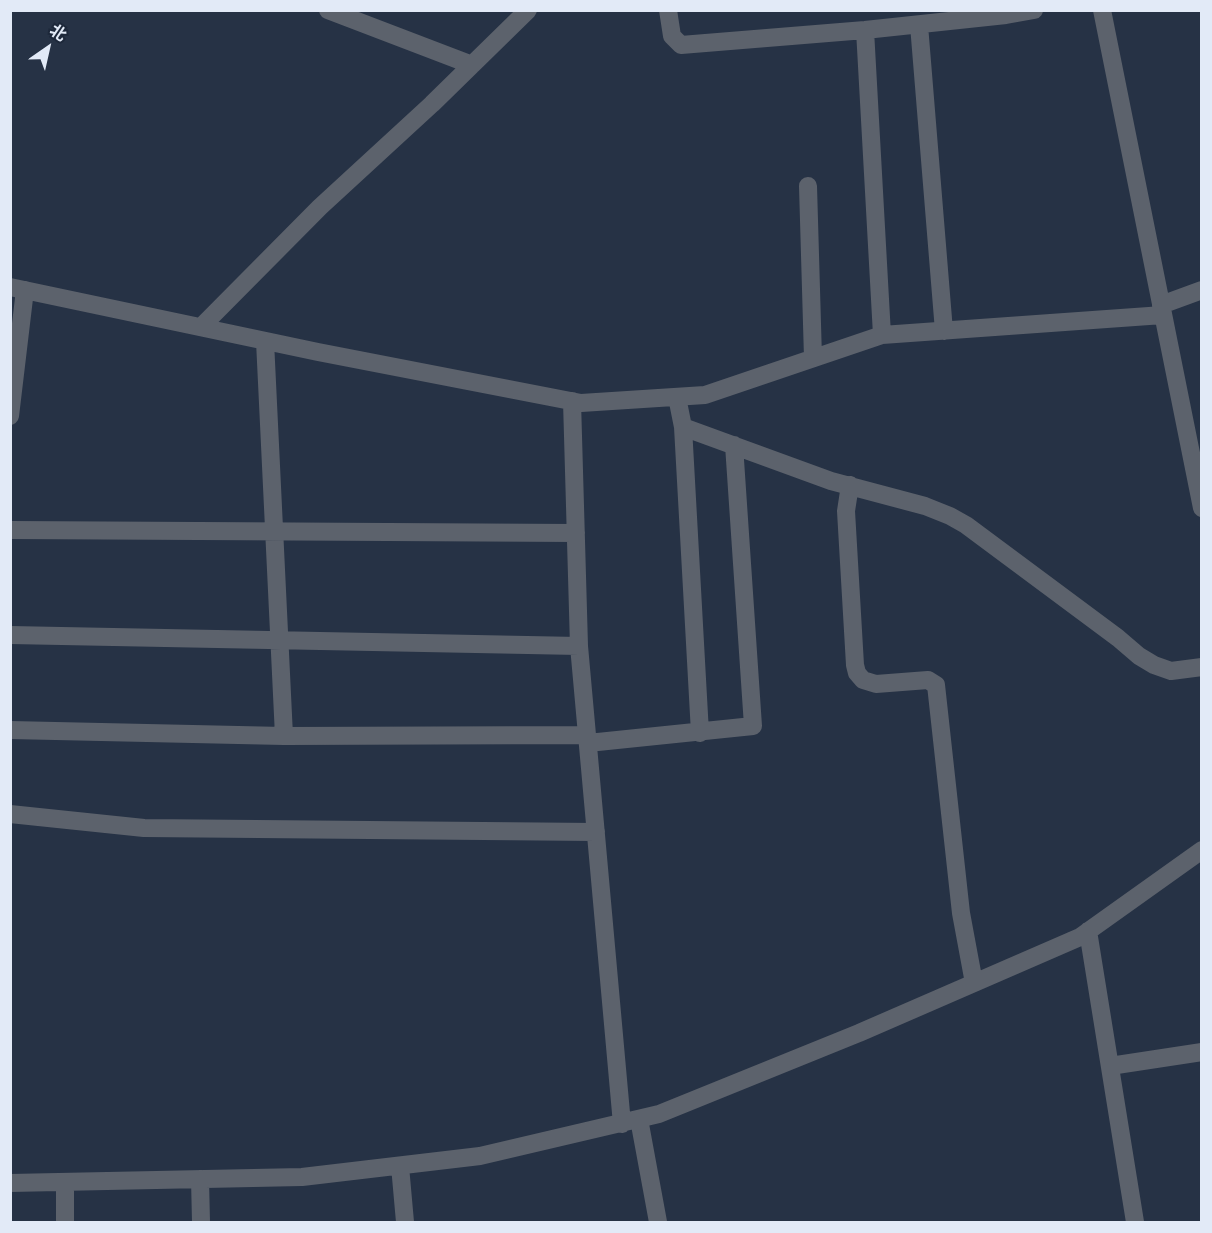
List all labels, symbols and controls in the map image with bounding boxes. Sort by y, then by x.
north arrow [18,18,78,78]
text: 北 [45,19,71,47]

